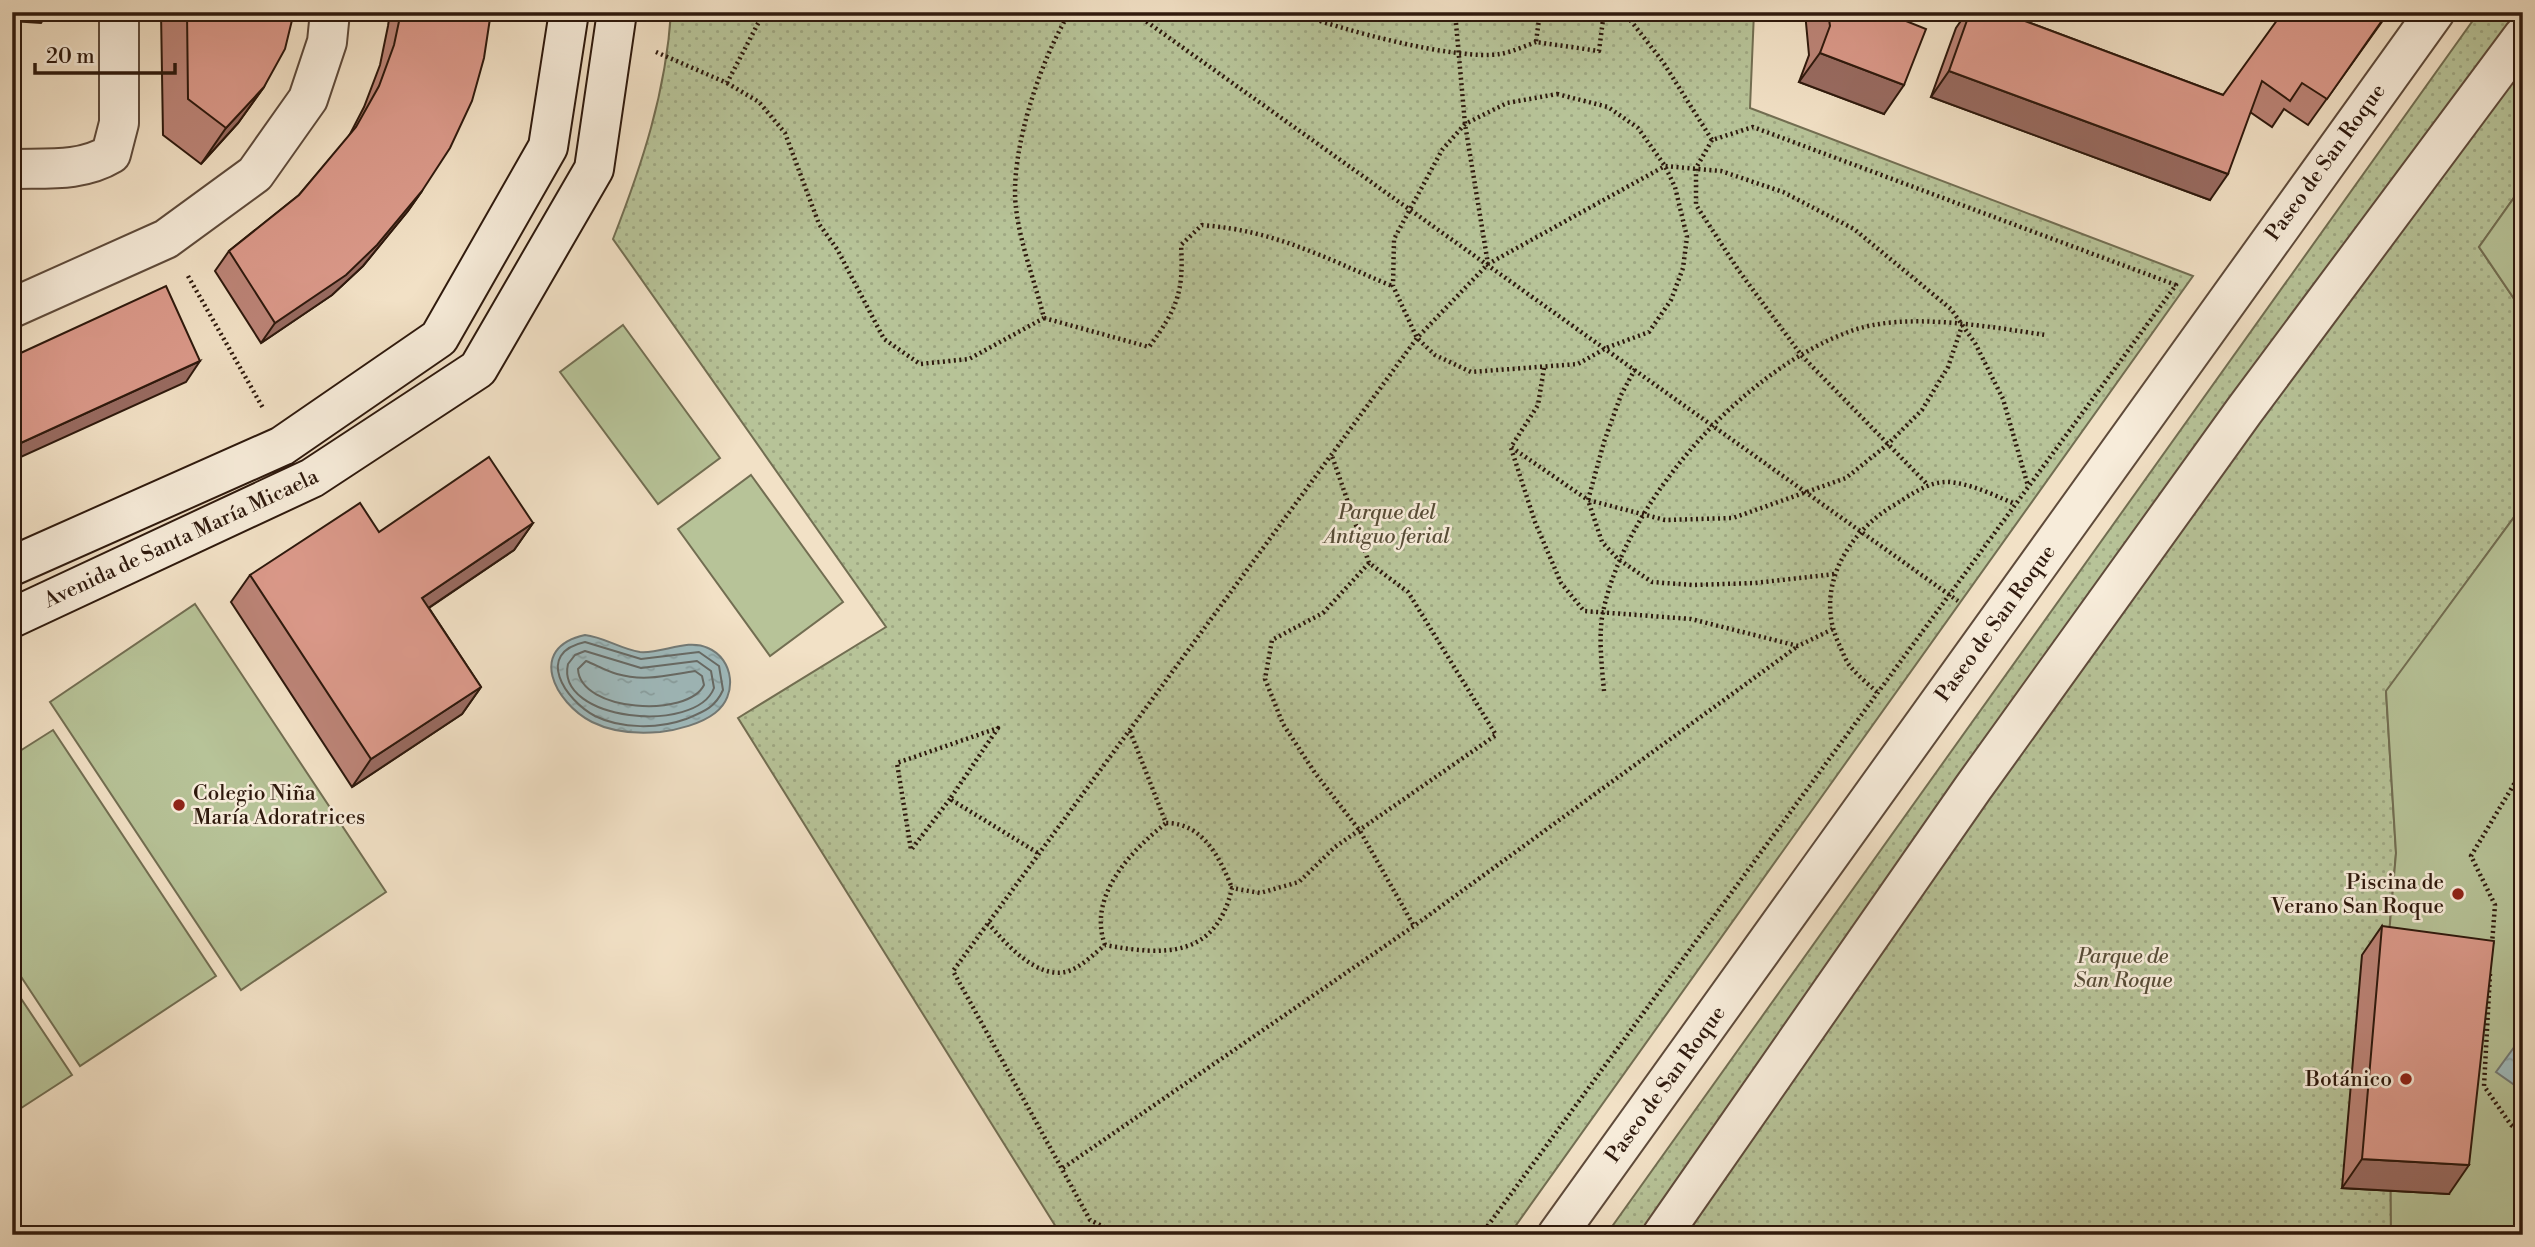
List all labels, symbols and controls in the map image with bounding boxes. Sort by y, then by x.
scale bar [35,32,175,76]
text: 20 m [46,44,95,70]
street label: Paseo de San Roque [2260,79,2392,246]
street label: Avenida de Santa María Micaela [39,464,323,614]
park label: Parque del Antiguo ferial [1322,500,1450,550]
street label: Paseo de San Roque [1930,540,2062,707]
place label: Colegio Niña María Adoratrices [193,781,365,831]
marker: Colegio Niña María Adoratrices [171,797,187,813]
place label: Piscina de Verano San Roque [2270,870,2444,920]
marker: Piscina de Verano San Roque [2450,886,2466,902]
park label: Parque de San Roque [2074,944,2173,994]
street label: Paseo de San Roque [1600,1001,1732,1168]
place label: Botánico [2304,1067,2392,1093]
marker: Botánico [2398,1071,2414,1087]

